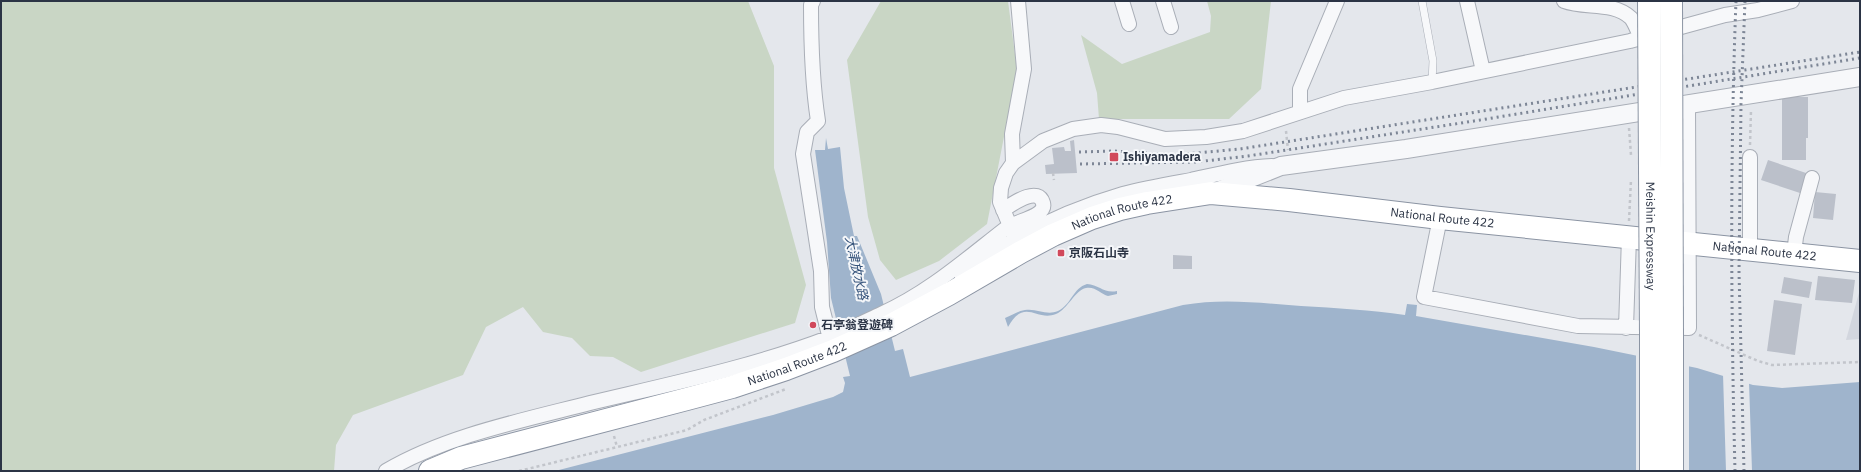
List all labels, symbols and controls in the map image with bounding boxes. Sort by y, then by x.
place label: Ishiyamadera [1123,149,1201,164]
marker: Ishiyamadera [1108,151,1120,163]
street label: Meishin Expressway [1643,182,1659,290]
street label: National Route 422 [1069,191,1173,233]
street label: National Route 422 [1390,204,1495,231]
water label: 大津放水路 [841,235,872,303]
street label: National Route 422 [1712,238,1817,264]
place label: 京阪石山寺 [1069,245,1129,260]
marker: 京阪石山寺 [1056,248,1066,258]
place label: 石亭翁登遊碑 [821,317,893,332]
marker: 石亭翁登遊碑 [808,320,818,330]
street label: National Route 422 [746,338,849,388]

